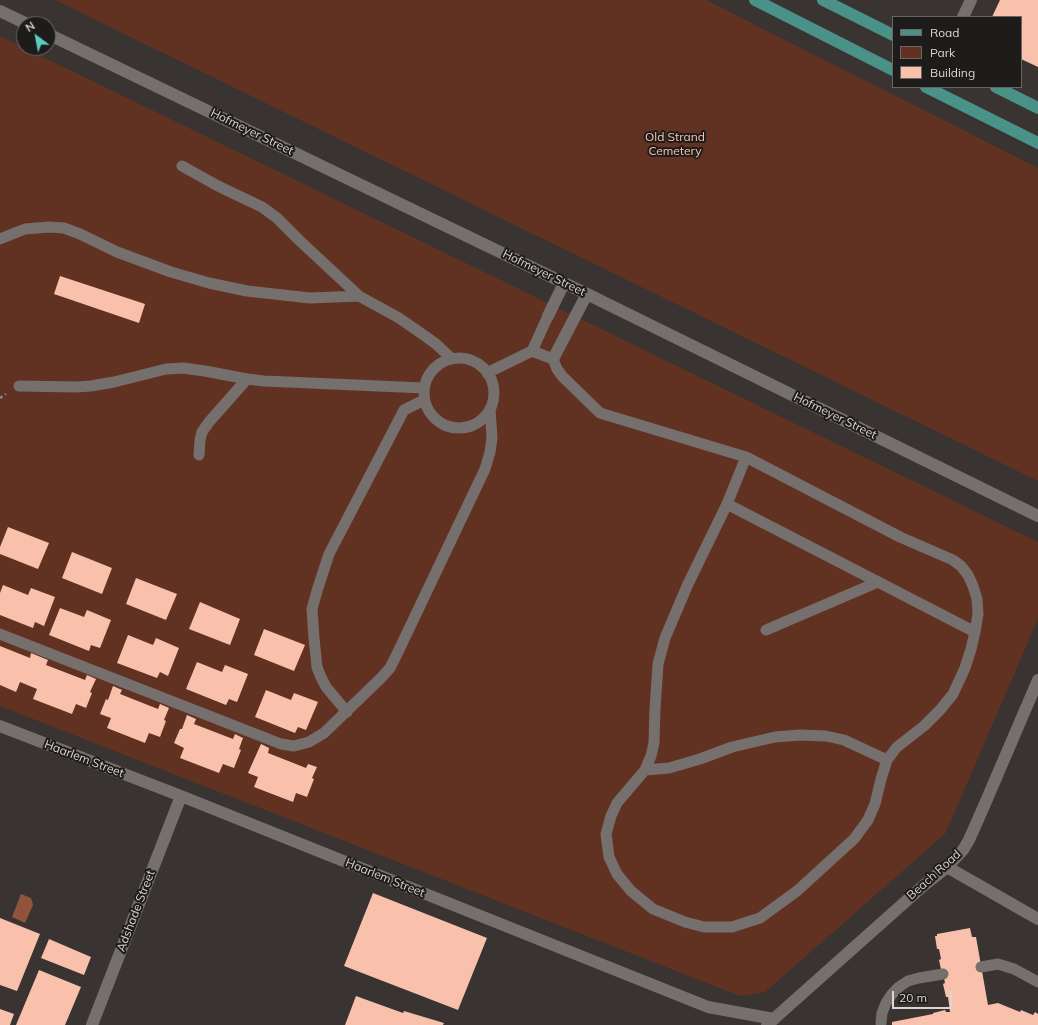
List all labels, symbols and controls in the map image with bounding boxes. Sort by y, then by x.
north arrow [16,16,56,56]
legend [892,16,1022,88]
text: N [23,19,37,35]
text: Road [930,25,959,40]
text: Park [930,45,955,60]
text: Building [930,65,975,80]
street label: Hofmeyer Street [208,106,296,158]
park label: Old Strand Cemetery [645,130,705,158]
street label: Hofmeyer Street [500,247,588,299]
street label: Hofmeyer Street [791,390,879,442]
street label: Haarlem Street [42,737,126,781]
street label: Beach Road [904,847,964,903]
street label: Haarlem Street [343,856,427,900]
street label: Adshade Street [114,868,158,954]
scale bar [894,983,954,1009]
text: 20 m [899,990,927,1005]

